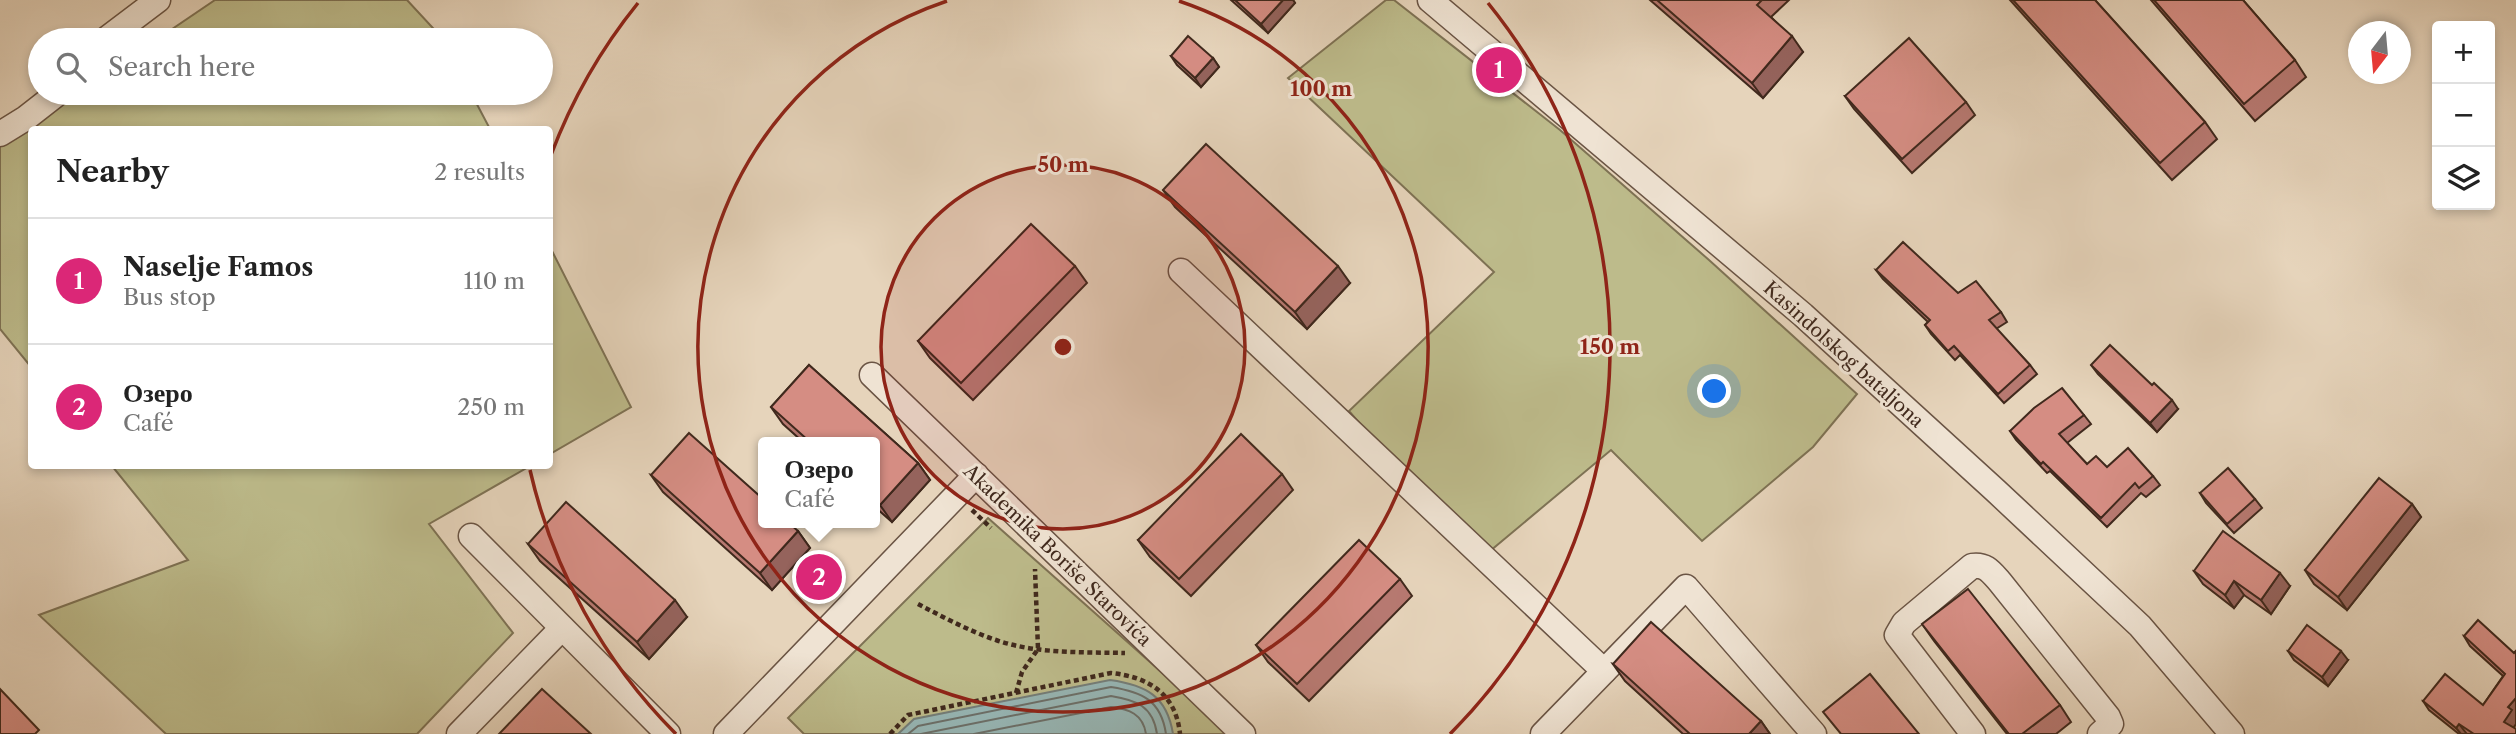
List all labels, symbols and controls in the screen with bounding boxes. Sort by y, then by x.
north arrow [2348,21,2411,84]
map controls [2432,21,2495,210]
button: + [2432,21,2495,84]
search box [28,28,553,105]
pin: 1 [1476,44,1522,96]
icon: search [52,48,90,86]
text: Search here [108,51,255,83]
text: 100 m [1290,76,1352,101]
button: − [2432,84,2495,147]
button: layers [2432,147,2495,210]
text: 50 m [1037,152,1089,177]
text: Nearby [56,153,169,190]
text: 2 results [434,158,525,186]
text: Naselje Famos [123,251,313,283]
text: 1 [74,267,84,295]
text: 110 m [464,267,525,295]
street label: Kasindolskog bataljona [1759,276,1929,432]
text: Bus stop [123,283,216,311]
text: 150 m [1580,334,1640,359]
centre of rings [1051,335,1075,359]
your location [1697,374,1731,408]
text: Озеро [123,377,193,409]
text: 2 [72,393,86,421]
text: 250 m [457,393,525,421]
text: Café [123,409,174,437]
popup [758,437,880,528]
text: Озеро [784,453,854,485]
street label: Akademika Boriše Starovića [958,459,1156,651]
text: Café [784,485,835,513]
pin: 2 [796,551,842,603]

